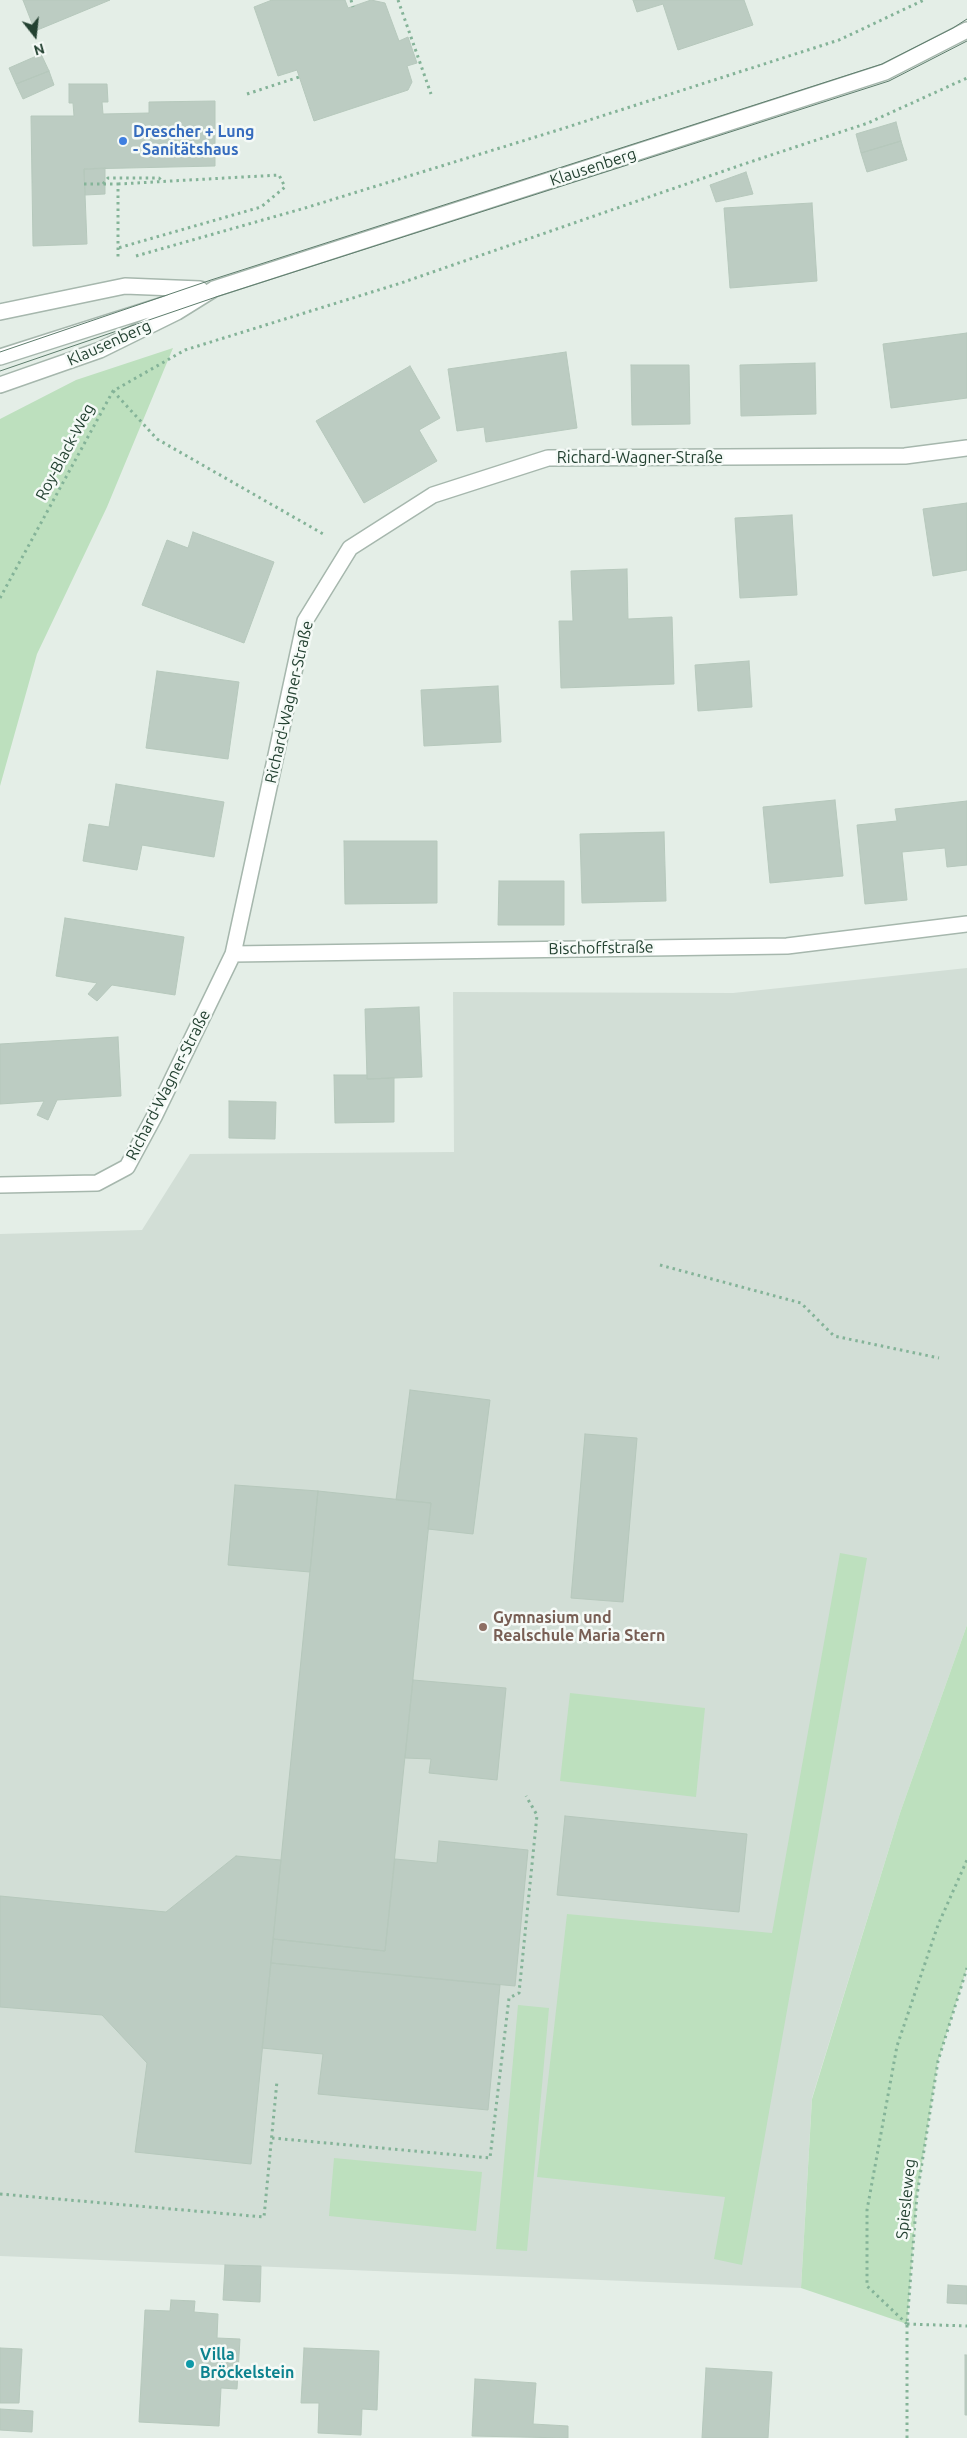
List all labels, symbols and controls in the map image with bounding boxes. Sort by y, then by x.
north arrow [10,10,60,60]
text: N [32,40,46,59]
place label: Drescher + Lung - Sanitätshaus [133,122,254,160]
marker: Drescher + Lung - Sanitätshaus [117,135,129,147]
street label: Klausenberg [547,144,639,190]
street label: Klausenberg [64,316,154,370]
street label: Roy-Black-Weg [31,400,99,504]
street label: Richard-Wagner-Straße [557,448,723,468]
street label: Richard-Wagner-Straße [261,619,317,785]
street label: Bischoffstraße [548,937,654,959]
street label: Richard-Wagner-Straße [122,1007,214,1163]
place label: Gymnasium und Realschule Maria Stern [493,1608,665,1646]
marker: Gymnasium und Realschule Maria Stern [477,1621,489,1633]
street label: Spiesleweg [892,2158,920,2240]
place label: Villa Bröckelstein [200,2345,294,2383]
marker: Villa Bröckelstein [184,2358,196,2370]

